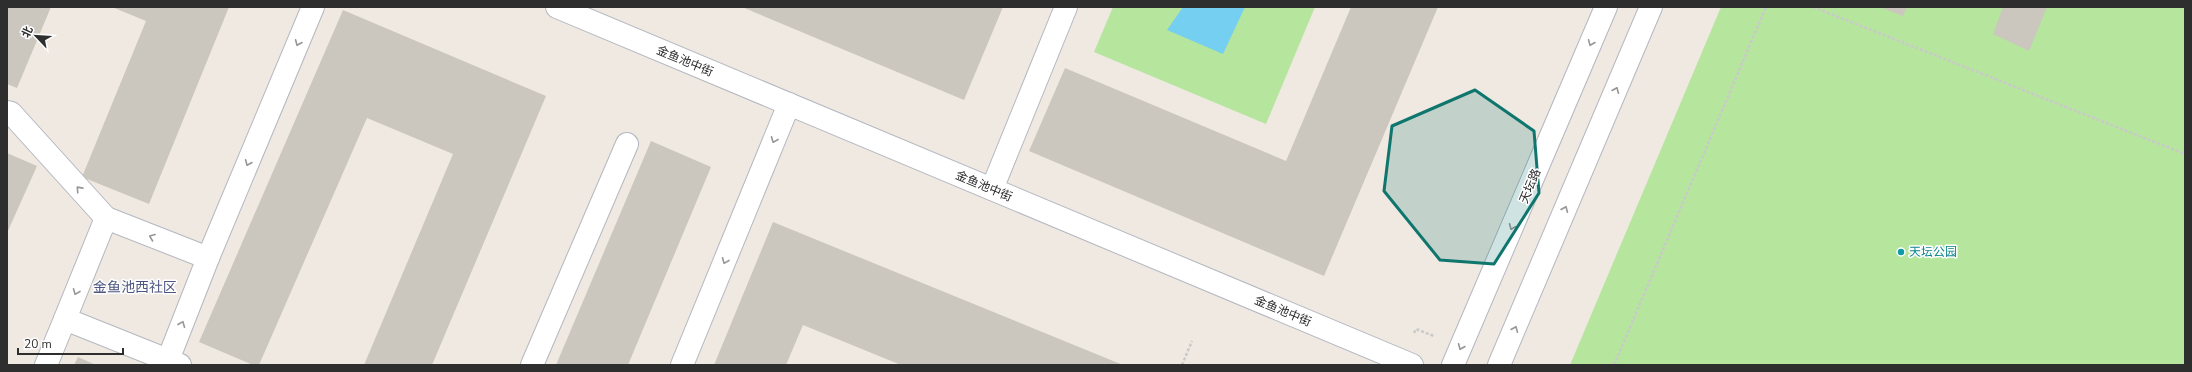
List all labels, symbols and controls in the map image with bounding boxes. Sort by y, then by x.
north arrow [16,16,56,56]
text: 北 [18,24,37,40]
one-way arrow [295,39,303,46]
one-way arrow [1587,39,1595,46]
street label: 金鱼池中街 [654,42,716,80]
one-way arrow [1611,86,1619,94]
one-way arrow [771,136,779,144]
one-way arrow [245,159,253,166]
street label: 天坛路 [1516,166,1544,206]
street label: 金鱼池中街 [953,167,1015,205]
one-way arrow [77,186,84,194]
one-way arrow [1560,206,1568,214]
one-way arrow [1509,223,1517,230]
one-way arrow [149,233,156,241]
place label: 天坛公园 [1909,244,1957,260]
marker: 天坛公园 [1896,247,1906,257]
one-way arrow [721,257,729,264]
district label: 金鱼池西社区 [93,278,177,297]
one-way arrow [72,289,80,296]
street label: 金鱼池中街 [1252,292,1314,330]
one-way arrow [178,320,186,327]
one-way arrow [1510,326,1518,333]
scale bar [18,330,123,356]
text: 20 m [24,336,52,352]
one-way arrow [1458,343,1466,350]

